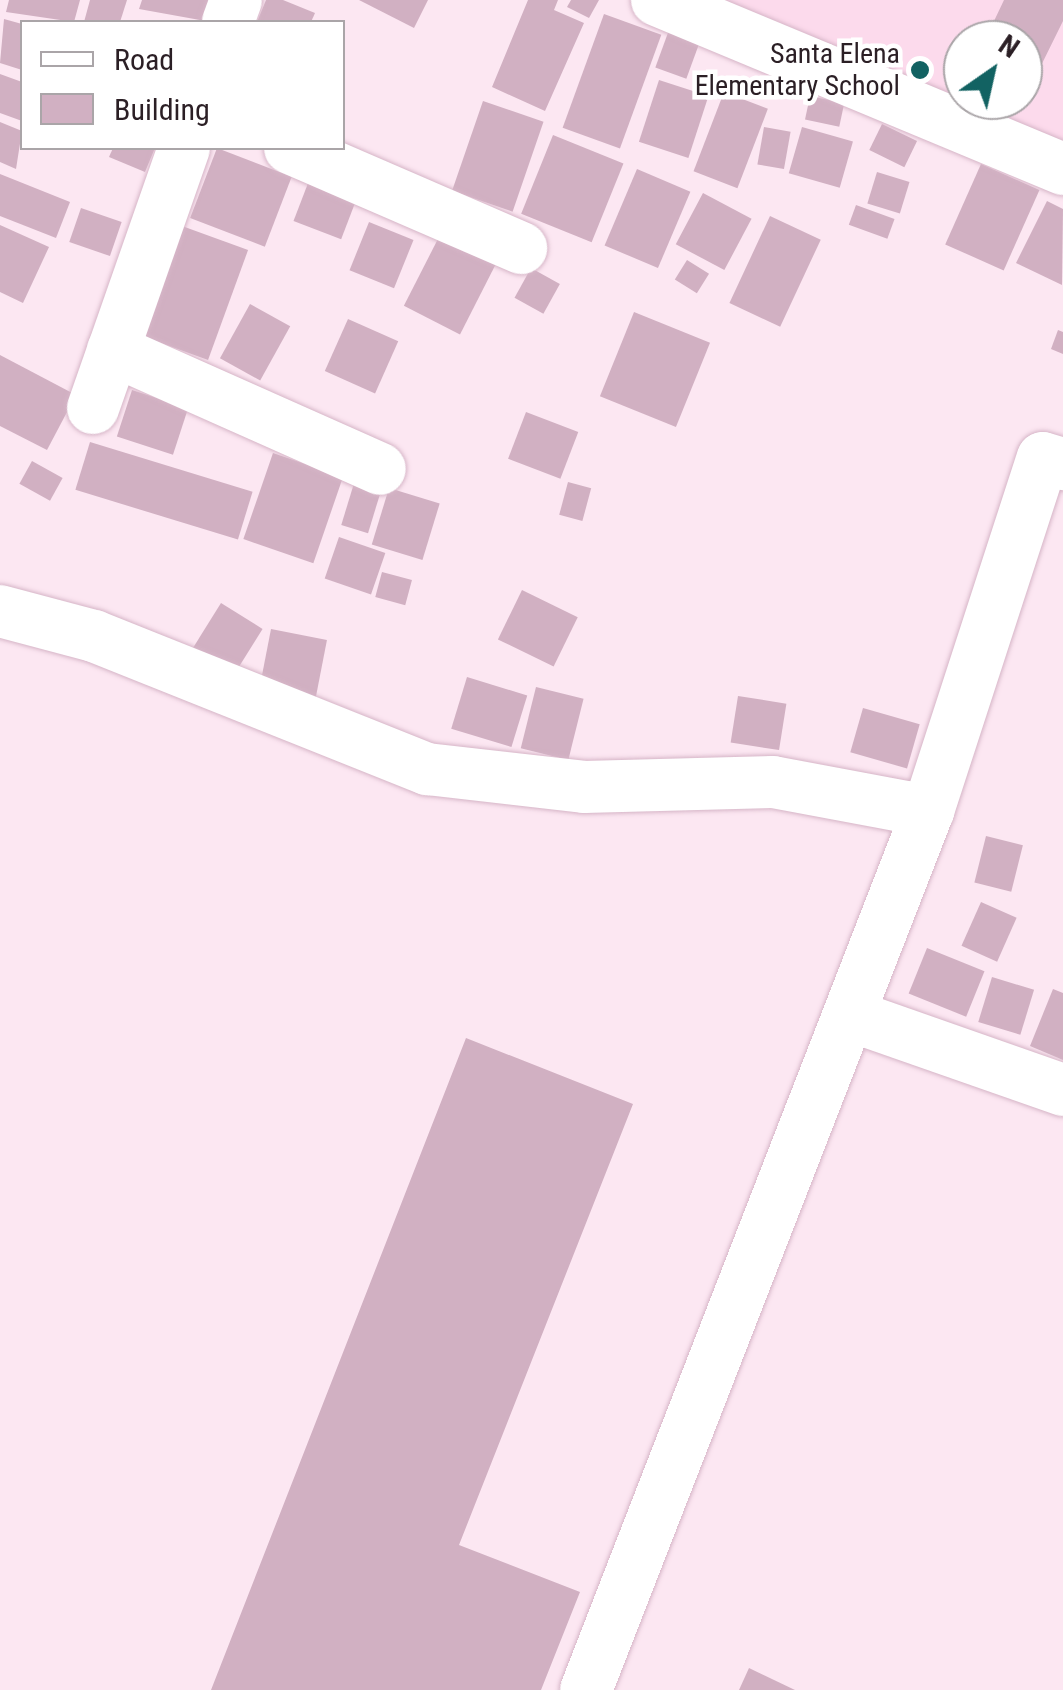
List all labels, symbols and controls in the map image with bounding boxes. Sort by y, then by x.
legend [20,20,345,150]
north arrow [943,20,1043,120]
text: N [993,28,1025,65]
place label: Santa Elena Elementary School [695,37,900,103]
text: Road [114,42,174,77]
marker: Santa Elena Elementary School [909,59,931,81]
text: Building [114,92,210,127]

